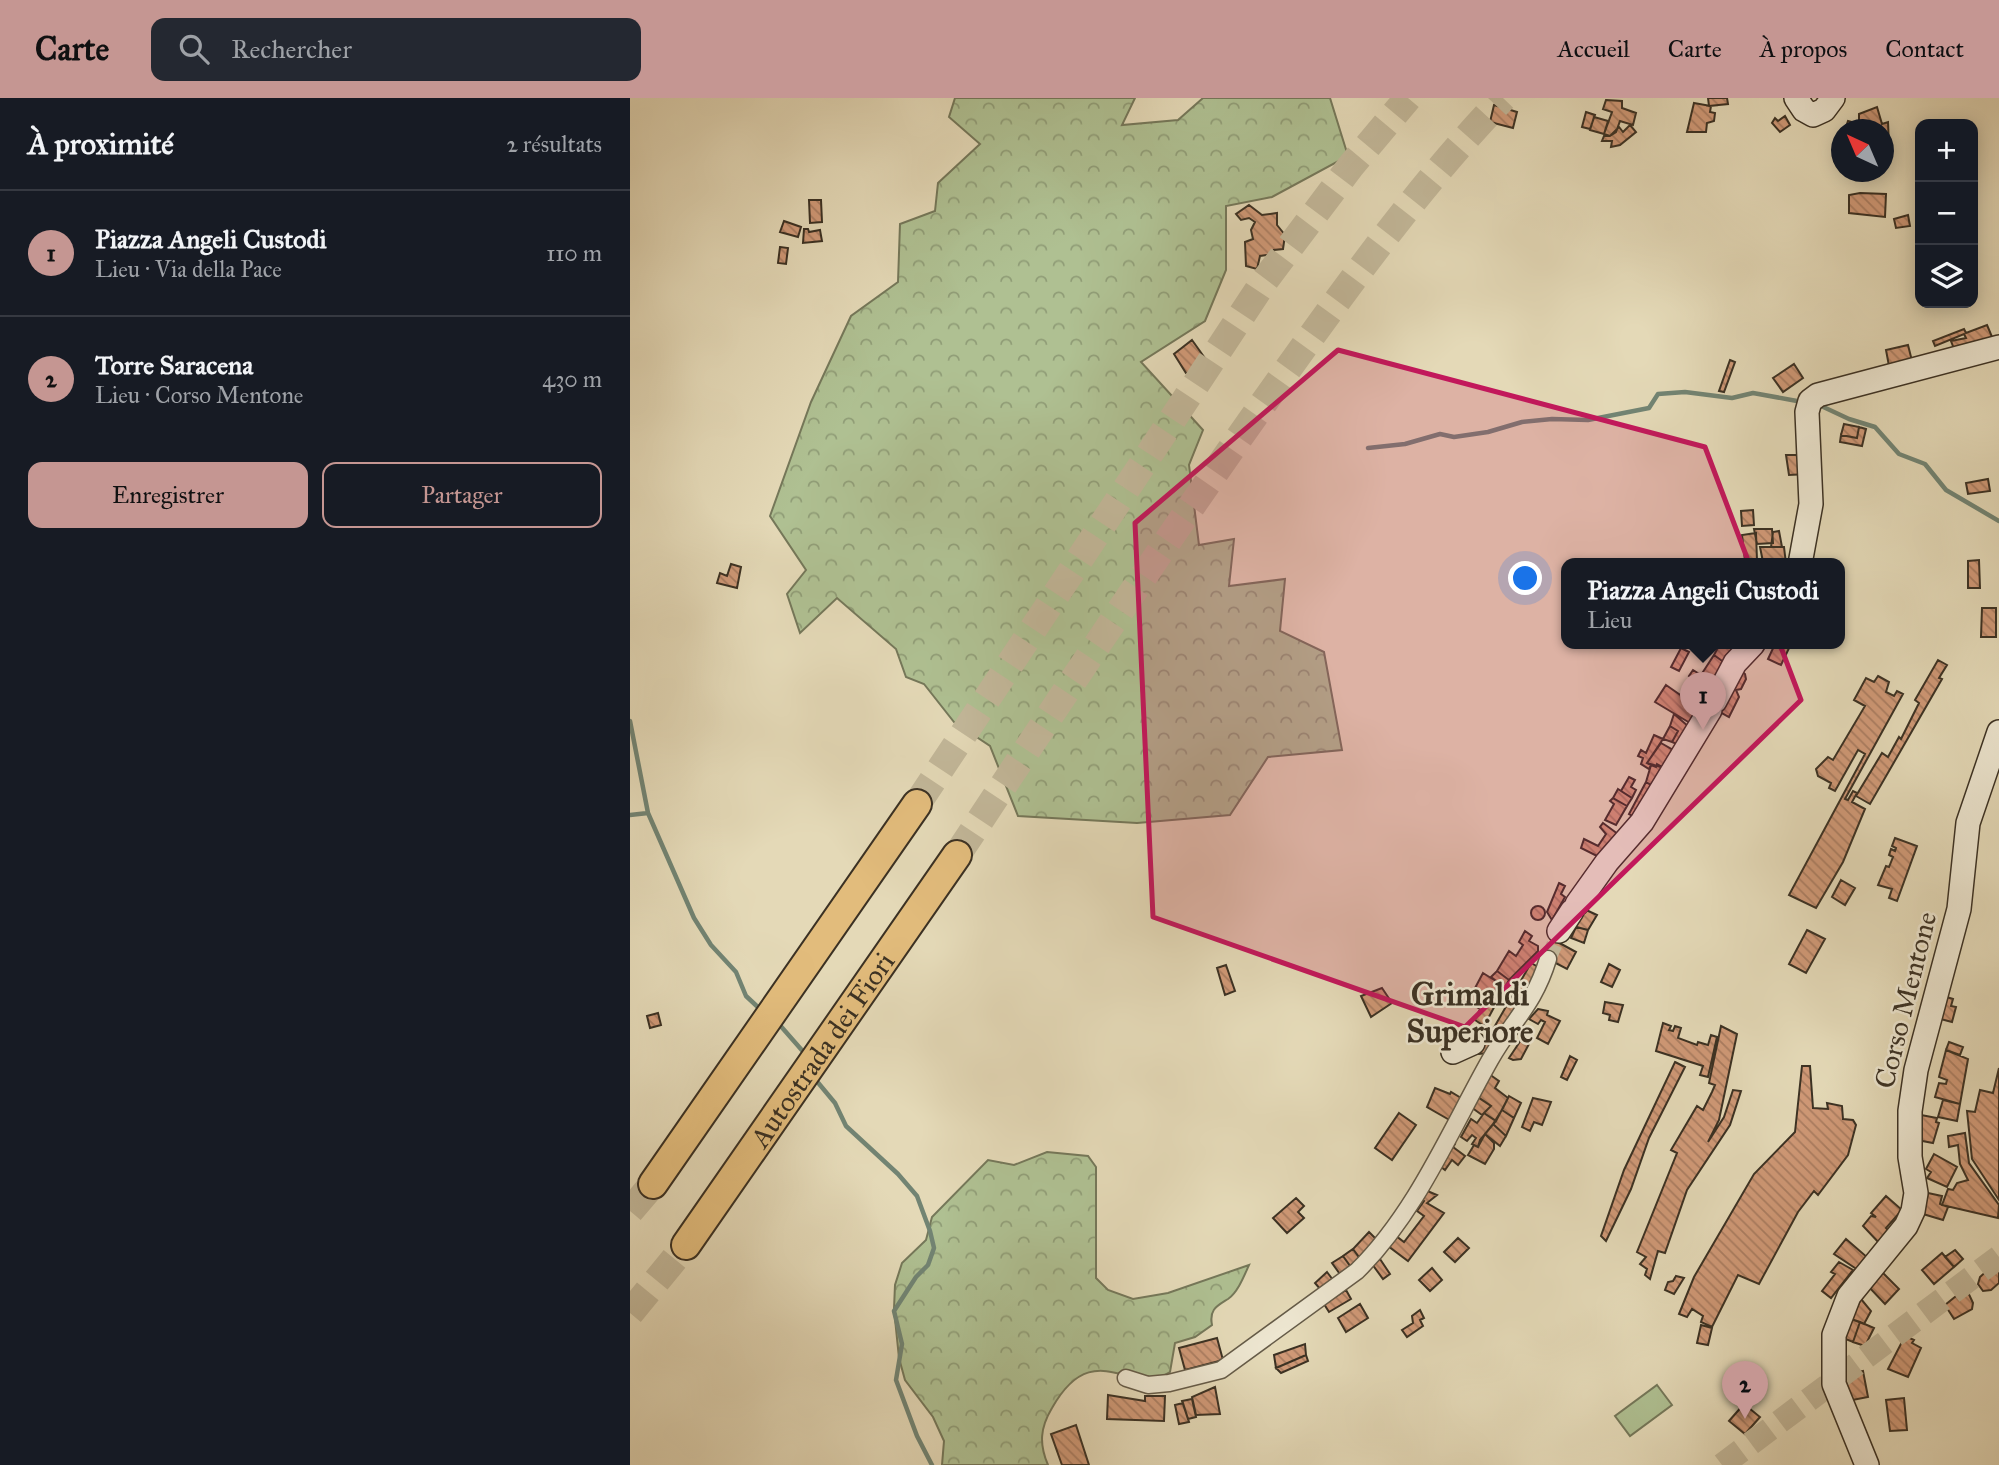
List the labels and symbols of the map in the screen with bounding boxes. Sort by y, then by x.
north arrow [1831,119,1894,182]
your location [1508,561,1542,595]
pin: 1 [1680,672,1726,730]
street label: Corso Mentone [1867,908,1944,1092]
street label: Autostrada dei Fiori [742,945,902,1155]
district label: Grimaldi Superiore [1407,975,1533,1051]
pin: 2 [1722,1361,1768,1419]

